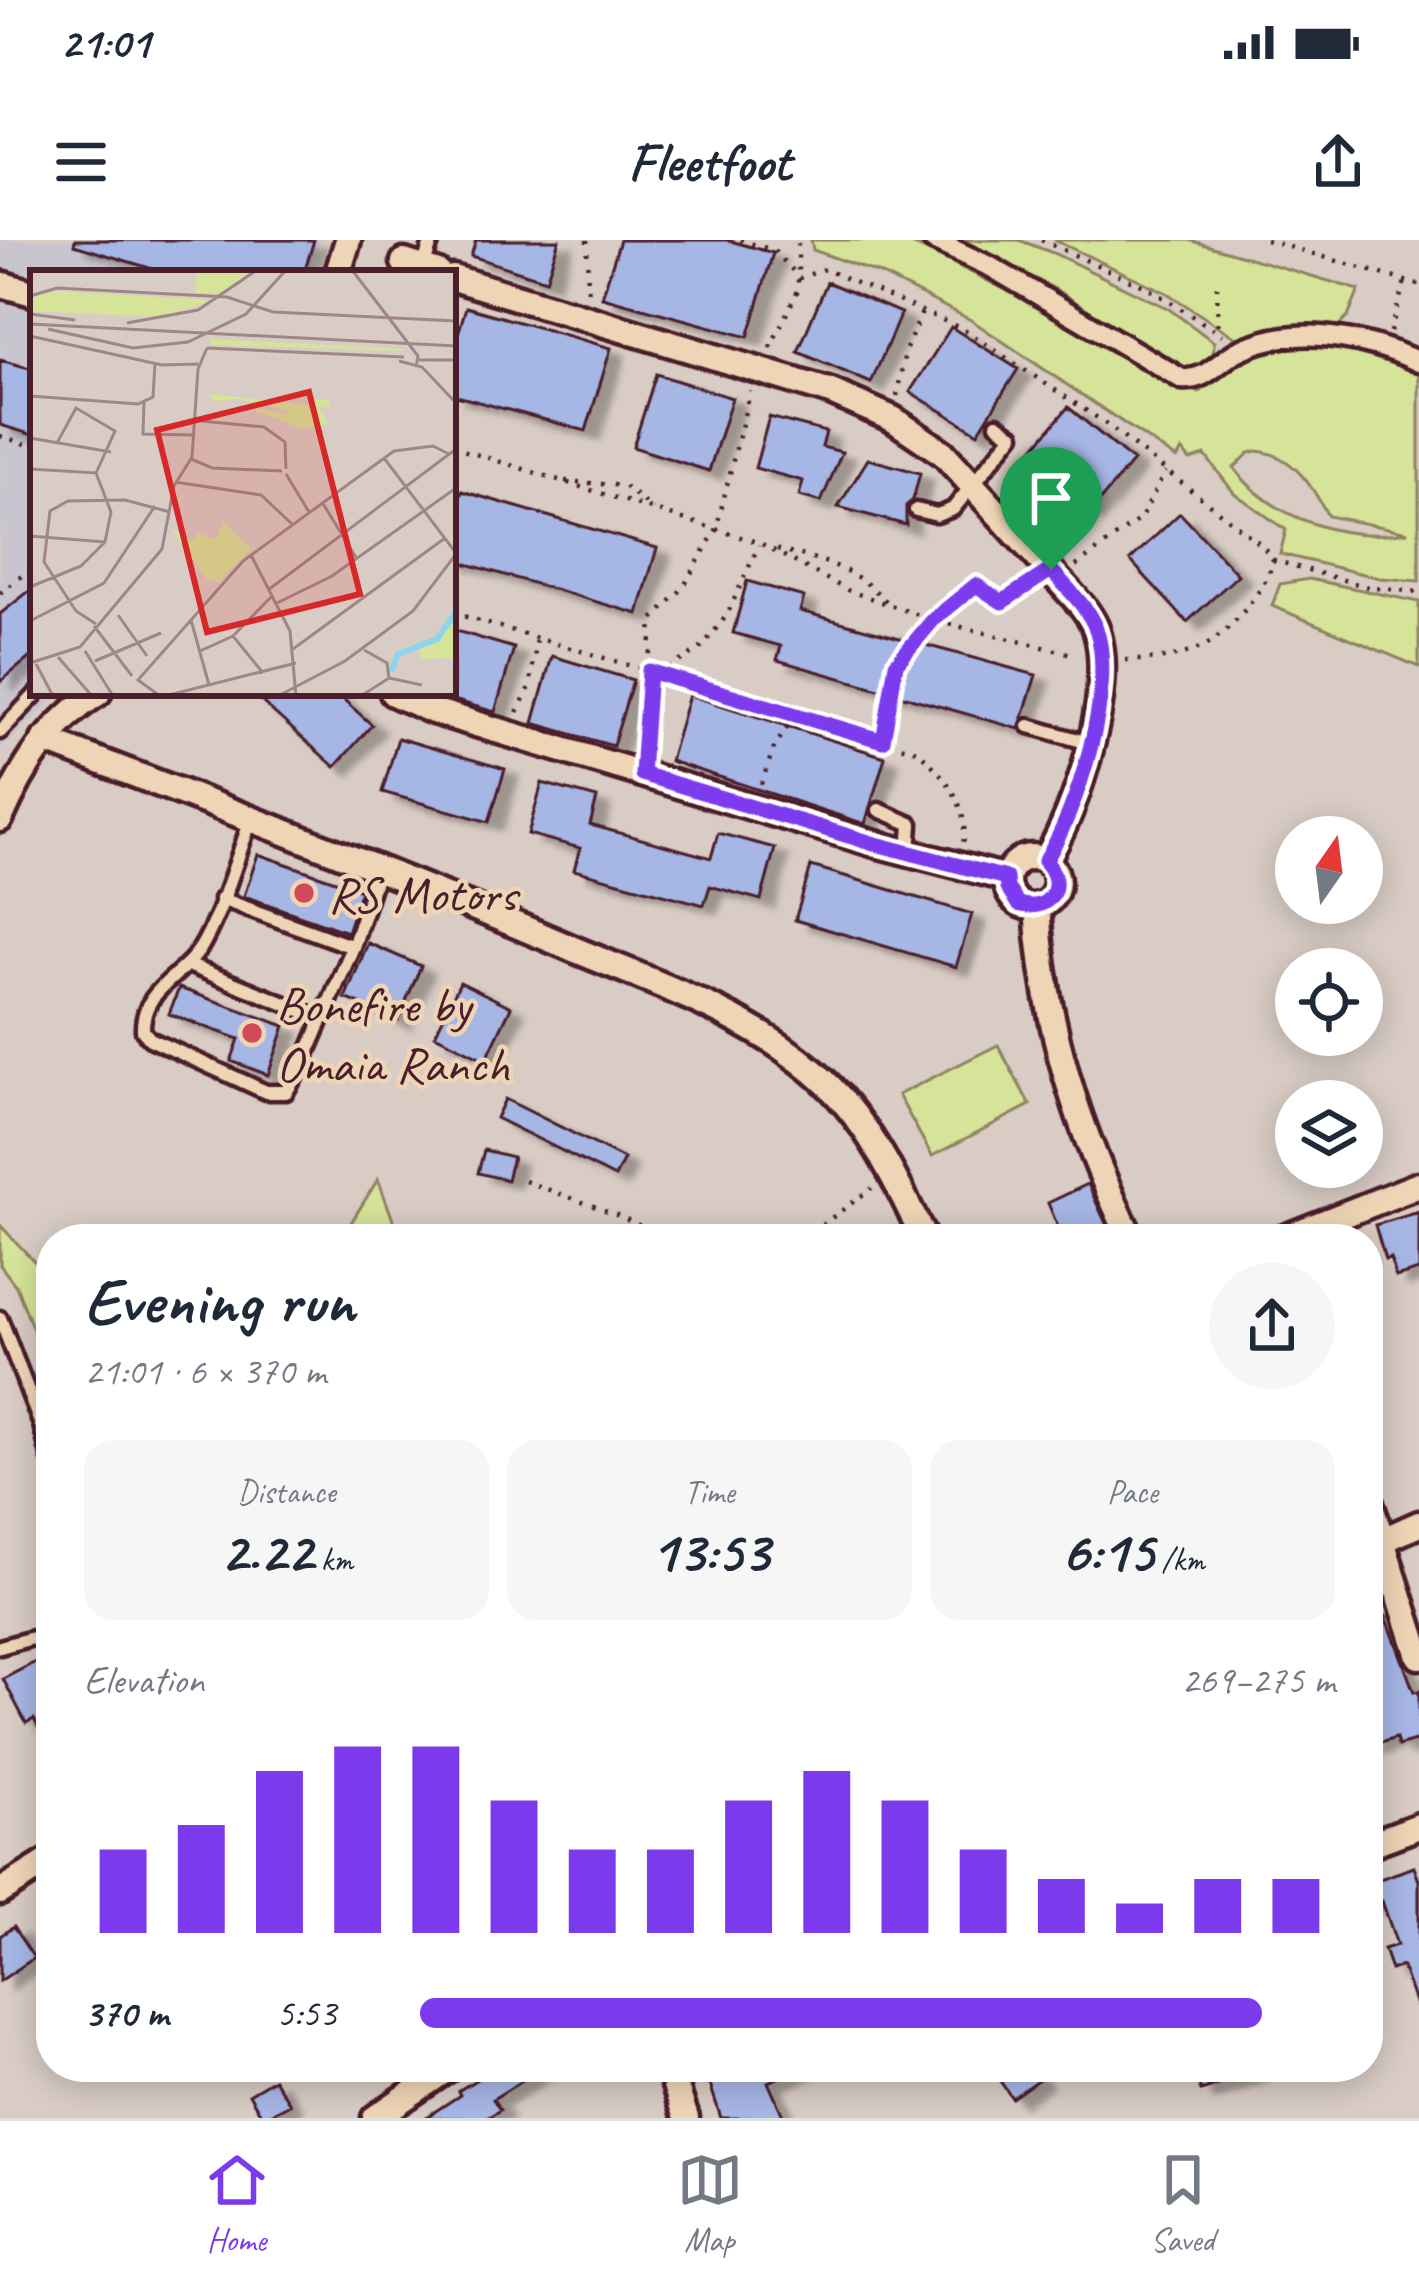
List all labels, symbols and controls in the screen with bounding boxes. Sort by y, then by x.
text: 21:01 [60,14,150,71]
text: Fleetfoot [628,128,791,196]
icon: menu [48,129,114,195]
icon: share [1305,129,1371,195]
inset map [30,270,456,696]
pin [1000,447,1102,570]
icon: arrive [1018,465,1084,531]
north arrow [1275,816,1383,924]
map controls [1275,816,1383,1188]
place label: RS Motors [328,862,521,926]
marker: RS Motors [291,880,317,906]
button: locate [1275,948,1383,1056]
place label: Bonefire by Omaia Ranch [276,973,510,1096]
marker: Bonefire by Omaia Ranch [239,1020,265,1046]
button: layers [1275,1080,1383,1188]
text: Evening run [84,1260,354,1343]
button: share [1209,1263,1335,1389]
text: 21:01 · 6 × 370 m [84,1347,326,1396]
text: Distance [237,1471,336,1513]
text: Time [684,1471,735,1513]
text: Pace [1107,1471,1158,1513]
text: 2.22 [220,1513,313,1589]
text: 13:53 [650,1513,769,1589]
text: 6:15 [1060,1513,1154,1589]
text: km [313,1539,353,1581]
text: /km [1154,1539,1205,1581]
text: Elevation [84,1656,204,1705]
text: 269–275 m [1181,1656,1335,1705]
text: 370 m [84,1989,168,2038]
text: 5:53 [276,1989,336,2038]
tab: Home [204,2147,270,2261]
tab: Map [677,2147,743,2261]
tab: Saved [1150,2147,1216,2261]

